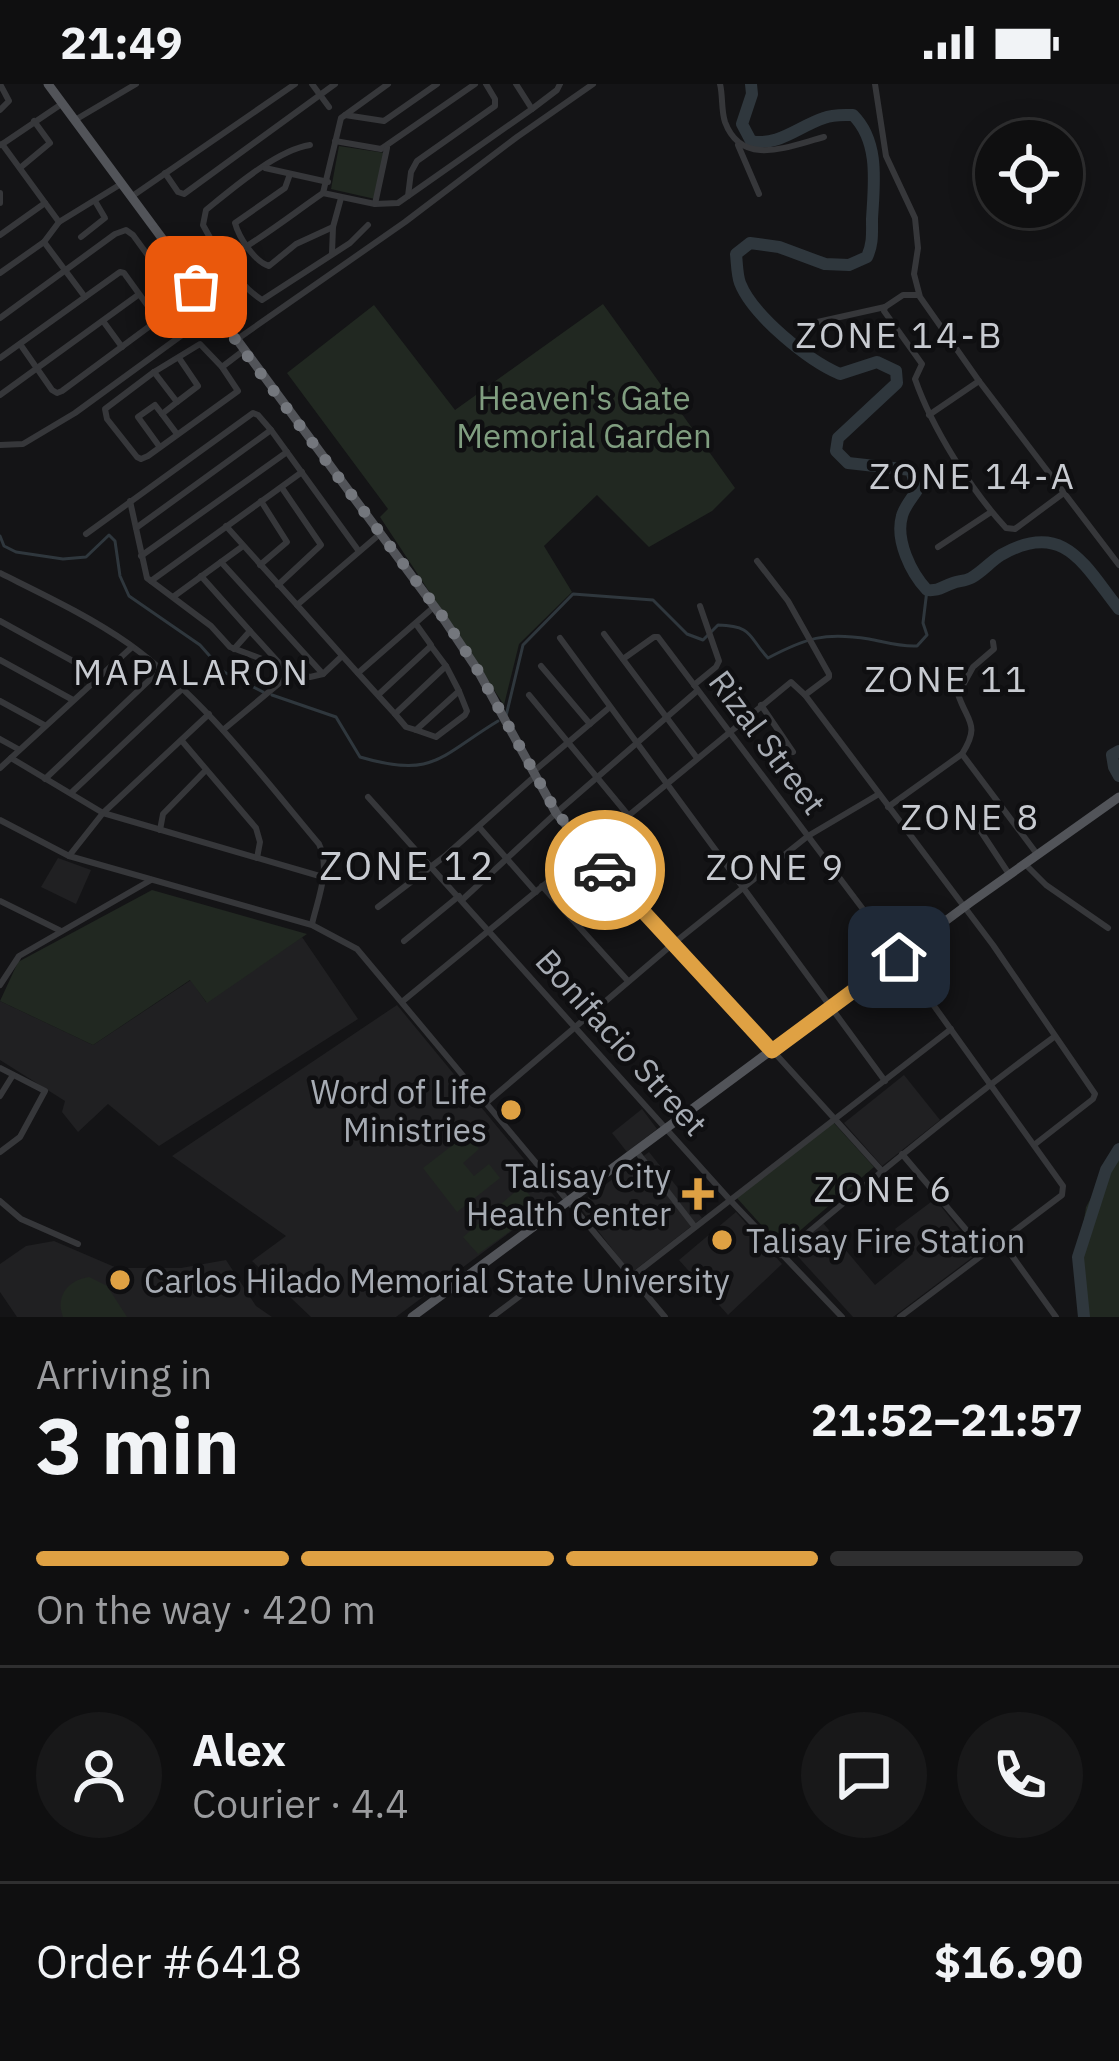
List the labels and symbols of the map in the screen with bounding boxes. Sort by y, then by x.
pin [145,236,247,338]
district label: ZONE 14-B [796,311,1004,358]
park label: Heaven's Gate Memorial Garden [456,376,712,457]
district label: ZONE 14-A [869,452,1077,499]
district label: MAPALARON [73,648,311,695]
district label: ZONE 11 [865,655,1029,702]
street label: Rizal Street [700,661,836,823]
district label: ZONE 8 [901,793,1041,840]
courier [545,810,665,930]
district label: ZONE 12 [320,840,496,891]
district label: ZONE 9 [706,843,846,890]
pin [848,906,950,1008]
street label: Bonifacio Street [527,940,717,1144]
place label: Word of Life Ministries [311,1070,487,1151]
marker: Word of Life Ministries [498,1097,524,1123]
place label: Talisay City Health Center [466,1154,671,1235]
district label: ZONE 6 [814,1165,954,1212]
marker: Talisay City Health Center [682,1178,714,1210]
place label: Talisay Fire Station [746,1219,1025,1262]
marker: Talisay Fire Station [709,1227,735,1253]
place label: Carlos Hilado Memorial State University [144,1259,730,1302]
marker: Carlos Hilado Memorial State University [107,1267,133,1293]

